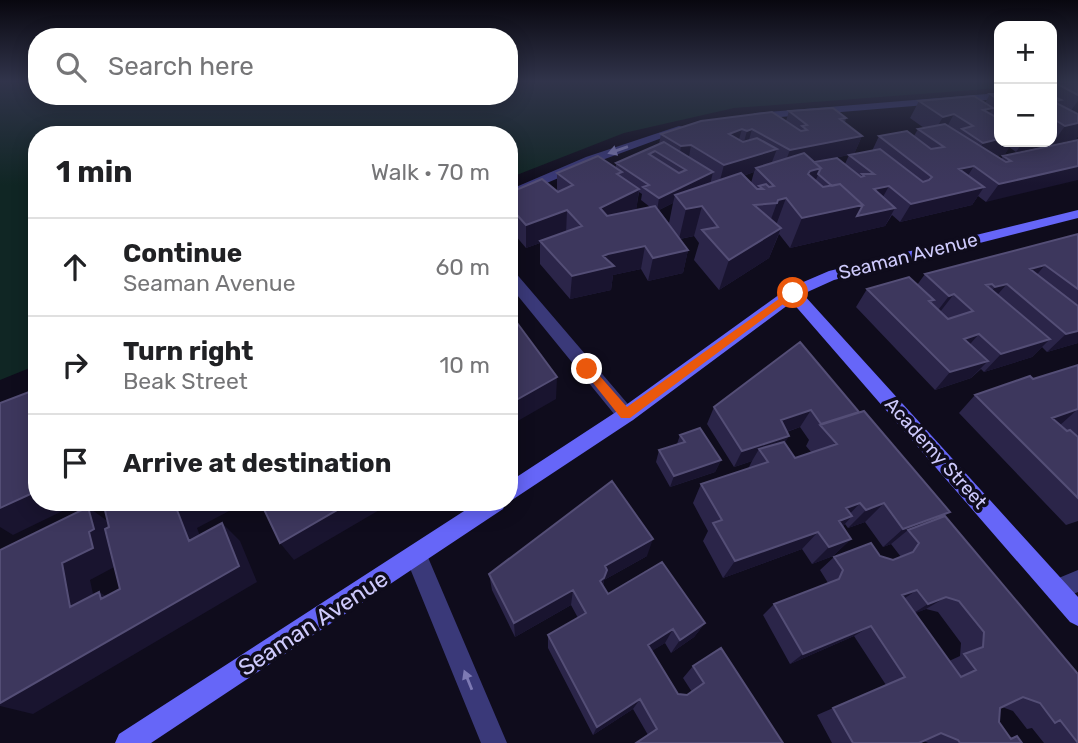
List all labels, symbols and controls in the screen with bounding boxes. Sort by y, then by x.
map controls [994,21,1057,147]
button: + [994,21,1057,84]
search box [28,28,518,105]
icon: search [52,48,90,86]
text: Search here [108,51,254,82]
button: − [994,84,1057,147]
one-way arrow [608,145,629,156]
text: 1 min [56,154,133,190]
text: Walk · 70 m [371,158,490,186]
street label: Seaman Avenue [836,228,980,284]
text: Continue [123,238,242,269]
icon: ahead [56,248,94,286]
text: 60 m [435,253,490,281]
text: Seaman Avenue [123,269,296,297]
route start [777,277,808,308]
text: Turn right [123,336,253,367]
icon: right [56,346,94,384]
text: 10 m [439,351,490,379]
route end [571,353,602,384]
text: Beak Street [123,367,248,395]
street label: Academy Street [880,393,992,514]
icon: arrive [56,444,94,482]
text: Arrive at destination [123,448,391,479]
street label: Seaman Avenue [233,564,393,682]
one-way arrow [462,670,474,690]

